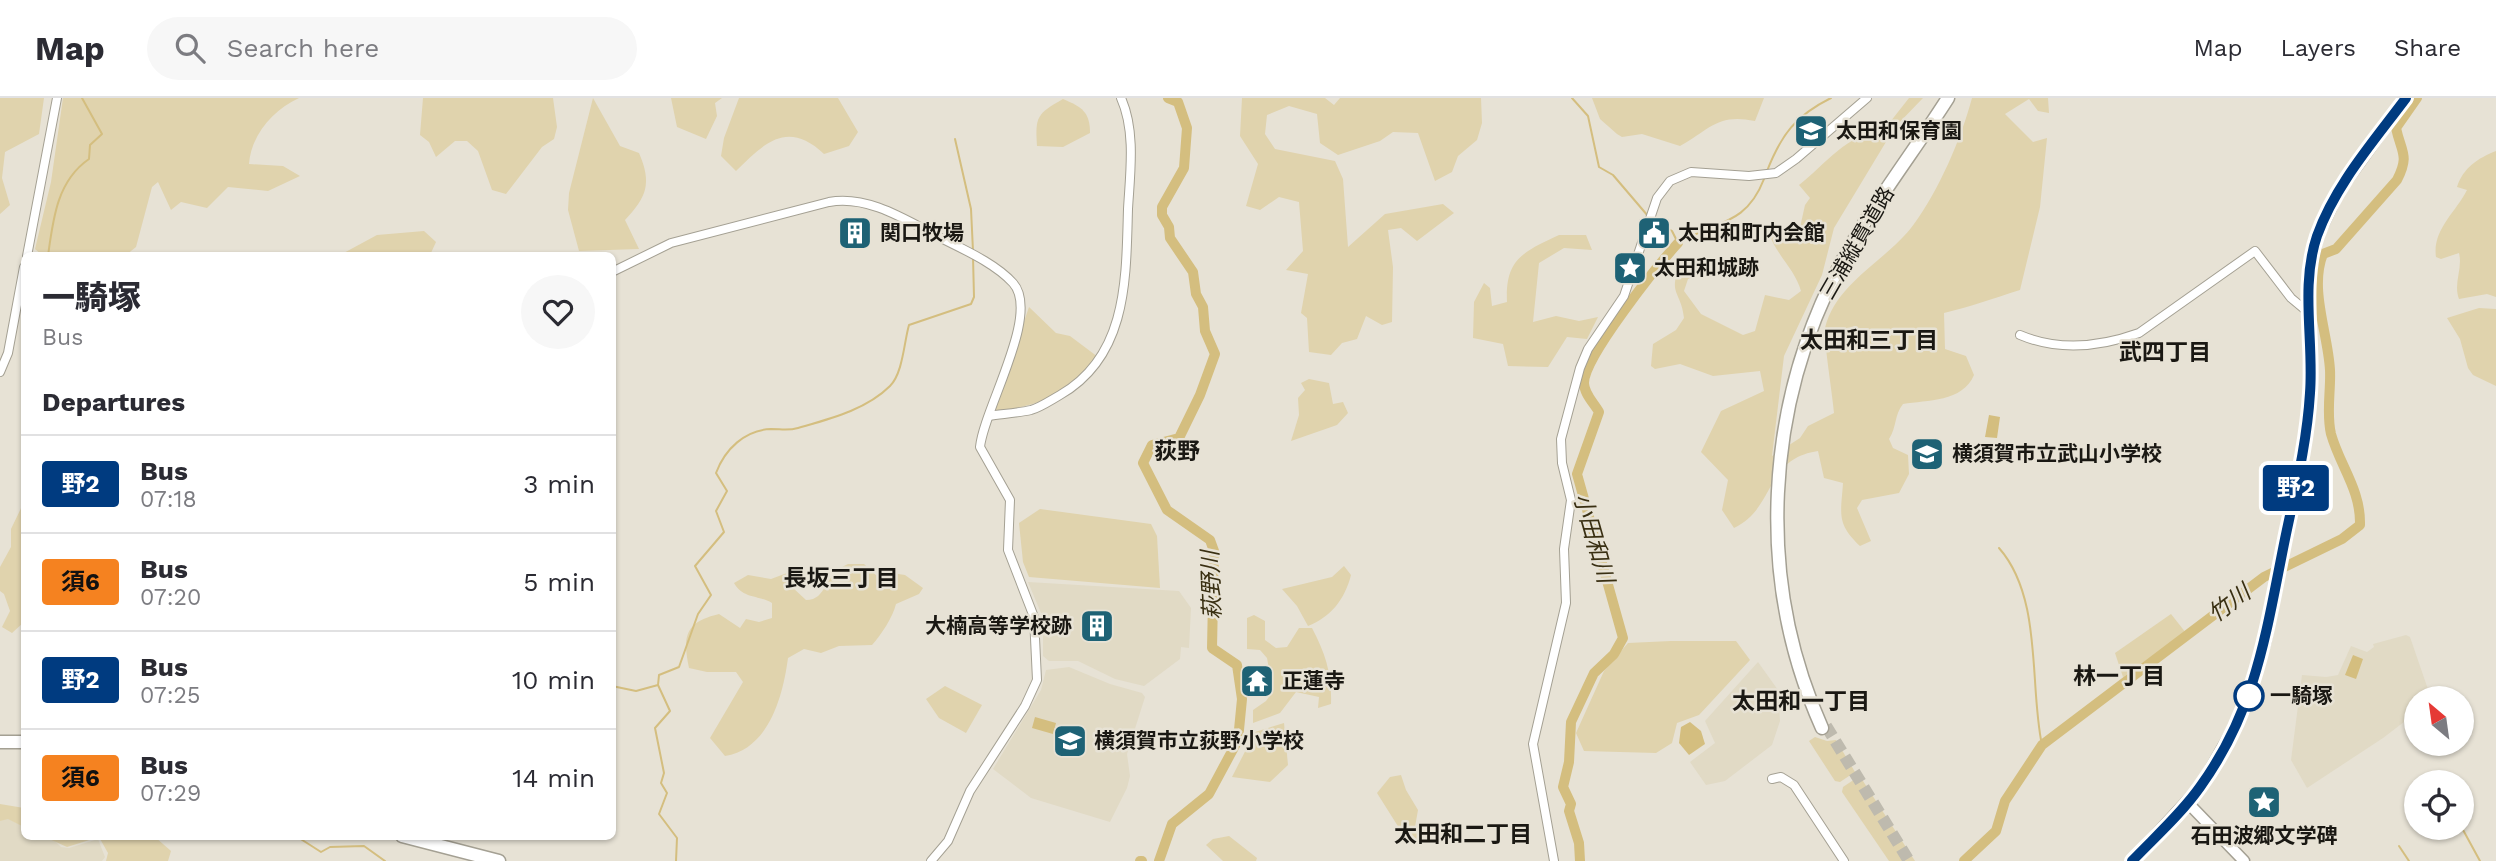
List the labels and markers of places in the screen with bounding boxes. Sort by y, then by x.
school or university icon: 太田和保育園 [1792,112,1830,150]
place label: 太田和保育園 [1836,118,1962,143]
building icon: 関口牧場 [836,214,874,252]
public building icon: 太田和町内会館 [1635,214,1673,252]
place label: 関口牧場 [880,220,964,245]
place label: 太田和町内会館 [1678,220,1825,245]
place icon: 太田和城跡 [1611,249,1649,287]
place label: 太田和城跡 [1654,255,1759,280]
school or university icon: 横須賀市立武山小学校 [1908,435,1946,473]
place label: 横須賀市立武山小学校 [1952,441,2162,466]
building icon: 大楠高等学校跡 [1078,607,1116,645]
place label: 大楠高等学校跡 [925,613,1072,638]
temple icon: 正蓮寺 [1238,662,1276,700]
place label: 正蓮寺 [1282,668,1345,693]
marker: 一騎塚 [2234,681,2264,711]
place label: 一騎塚 [2270,683,2333,708]
school or university icon: 横須賀市立荻野小学校 [1051,722,1089,760]
place label: 横須賀市立荻野小学校 [1094,728,1304,753]
place icon: 石田波郷文学碑 [2245,783,2283,821]
place label: 石田波郷文学碑 [2191,823,2338,848]

